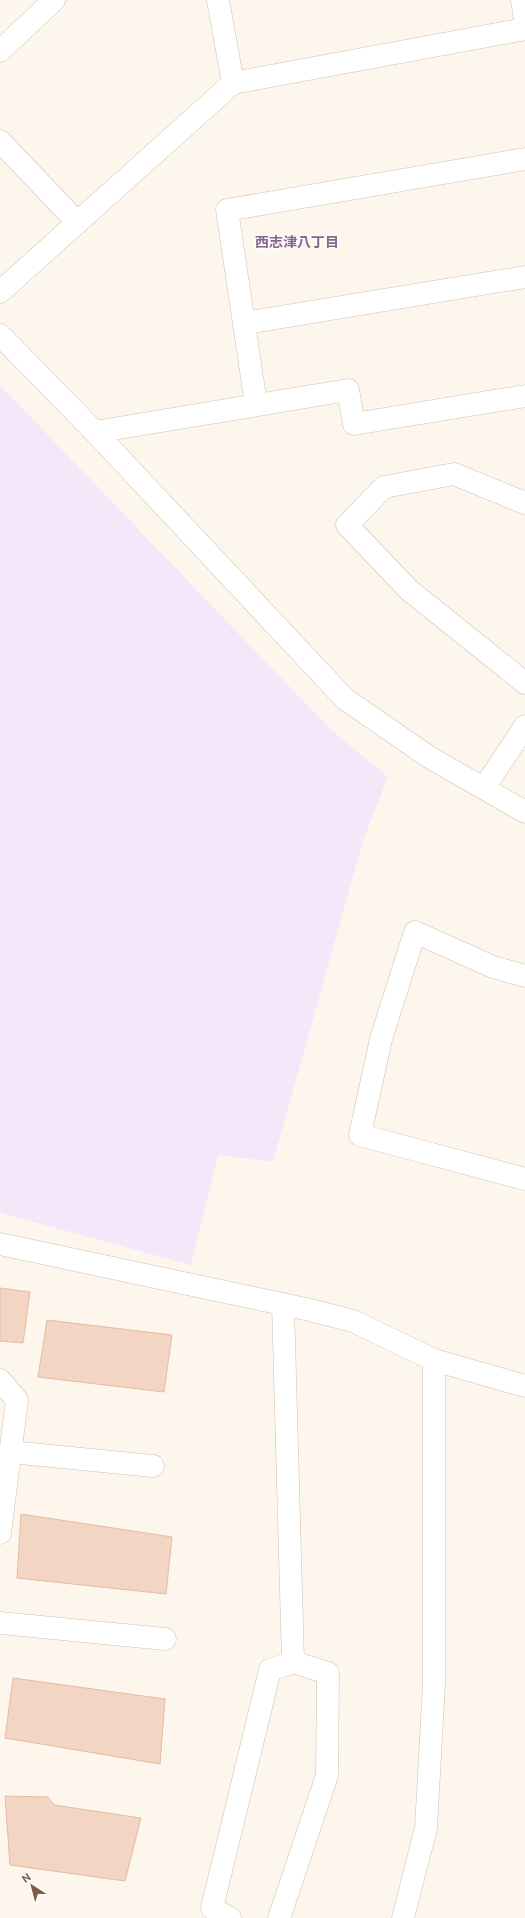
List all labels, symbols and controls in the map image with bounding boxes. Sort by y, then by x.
district label: 西志津八丁目 [255,234,339,250]
north arrow [12,1866,52,1906]
text: N [19,1871,33,1885]

